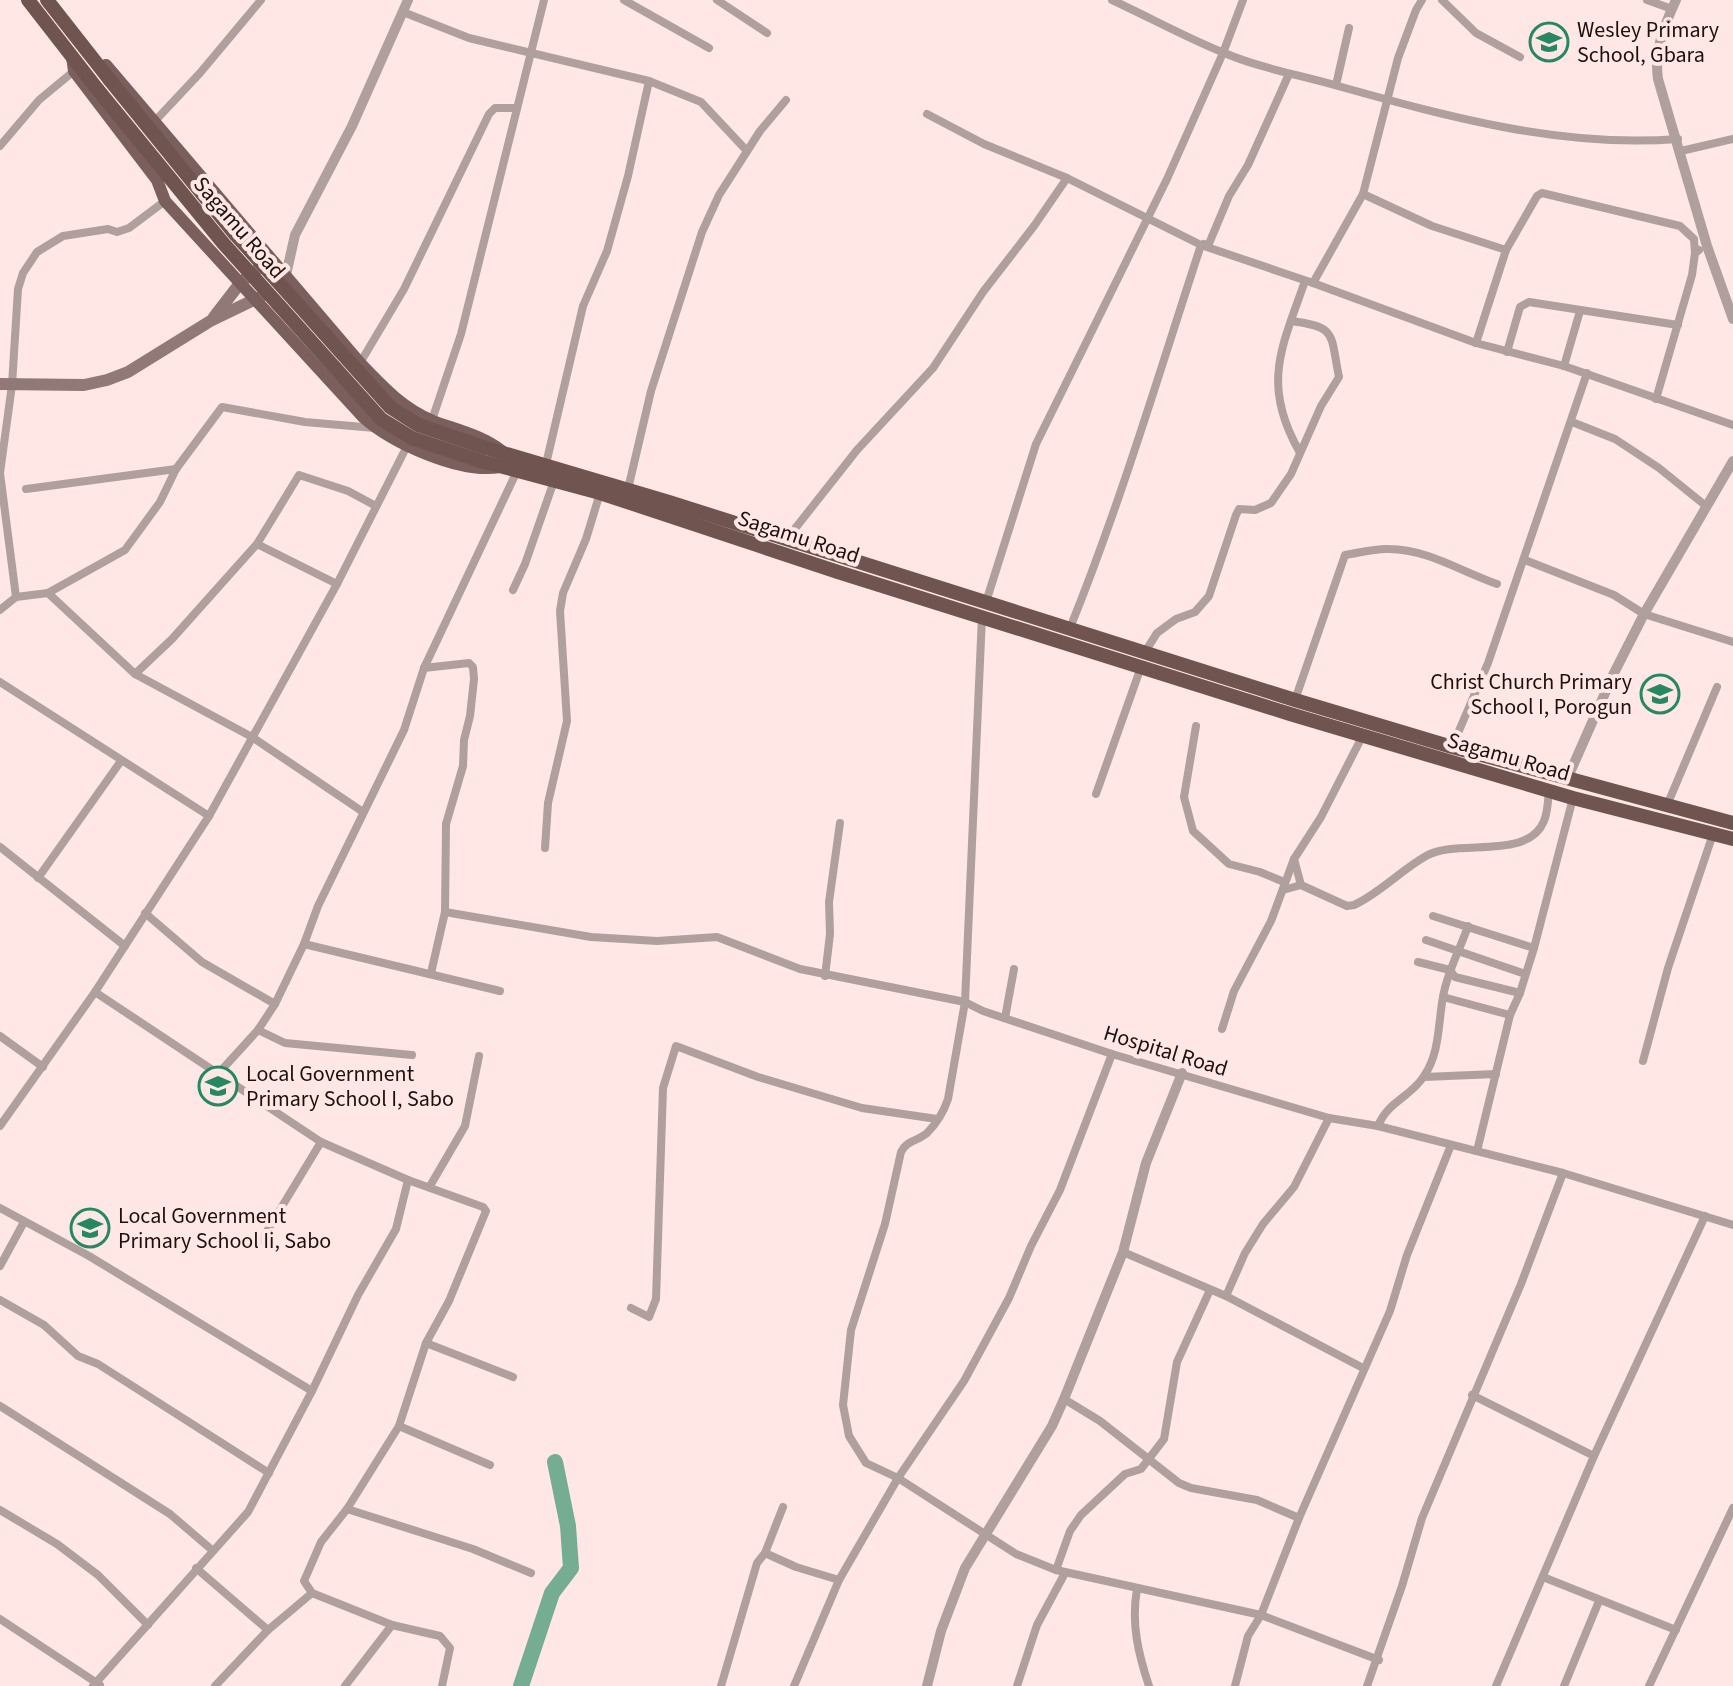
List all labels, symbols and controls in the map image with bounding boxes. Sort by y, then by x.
place label: Wesley Primary School, Gbara [1577,14,1720,71]
school or university icon: Wesley Primary School, Gbara [1528,21,1570,63]
street label: Sagamu Road [186,169,293,286]
street label: Sagamu Road [734,502,864,572]
place label: Christ Church Primary School I, Porogun [1430,666,1633,723]
school or university icon: Christ Church Primary School I, Porogun [1639,673,1681,715]
street label: Sagamu Road [1444,724,1574,790]
street label: Hospital Road [1100,1017,1232,1085]
place label: Local Government Primary School I, Sabo [246,1058,454,1115]
school or university icon: Local Government Primary School I, Sabo [197,1065,239,1107]
place label: Local Government Primary School Ii, Sabo [118,1200,331,1257]
school or university icon: Local Government Primary School Ii, Sabo [69,1207,111,1249]

